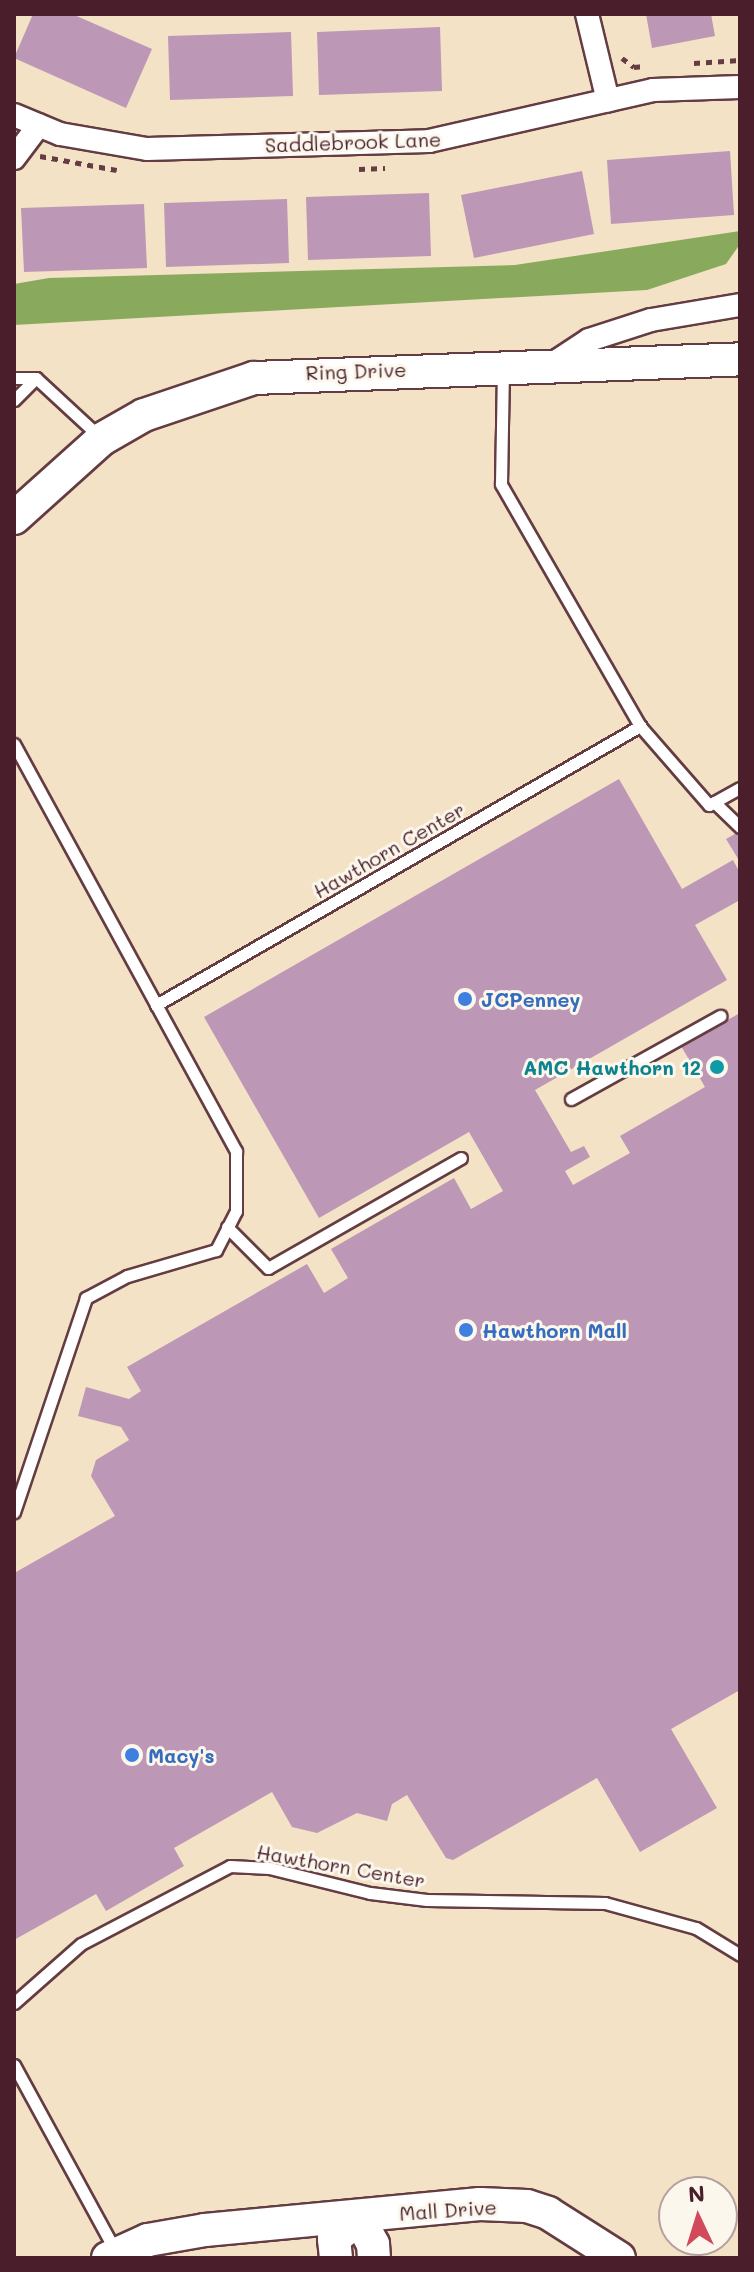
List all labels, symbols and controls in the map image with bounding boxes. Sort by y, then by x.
street label: Saddlebrook Lane [264,127,442,157]
street label: Ring Drive [305,357,407,385]
street label: Hawthorn Center [309,797,469,903]
place label: JCPenney [481,987,580,1011]
marker: JCPenney [456,990,474,1008]
place label: AMC Hawthorn 12 [523,1055,701,1079]
marker: AMC Hawthorn 12 [708,1058,726,1076]
place label: Hawthorn Mall [482,1318,627,1342]
marker: Hawthorn Mall [457,1321,475,1339]
place label: Macy's [148,1743,215,1767]
marker: Macy's [123,1746,141,1764]
street label: Hawthorn Center [255,1839,427,1893]
north arrow [658,2176,738,2256]
text: N [687,2179,706,2209]
street label: Mall Drive [398,2195,498,2225]

